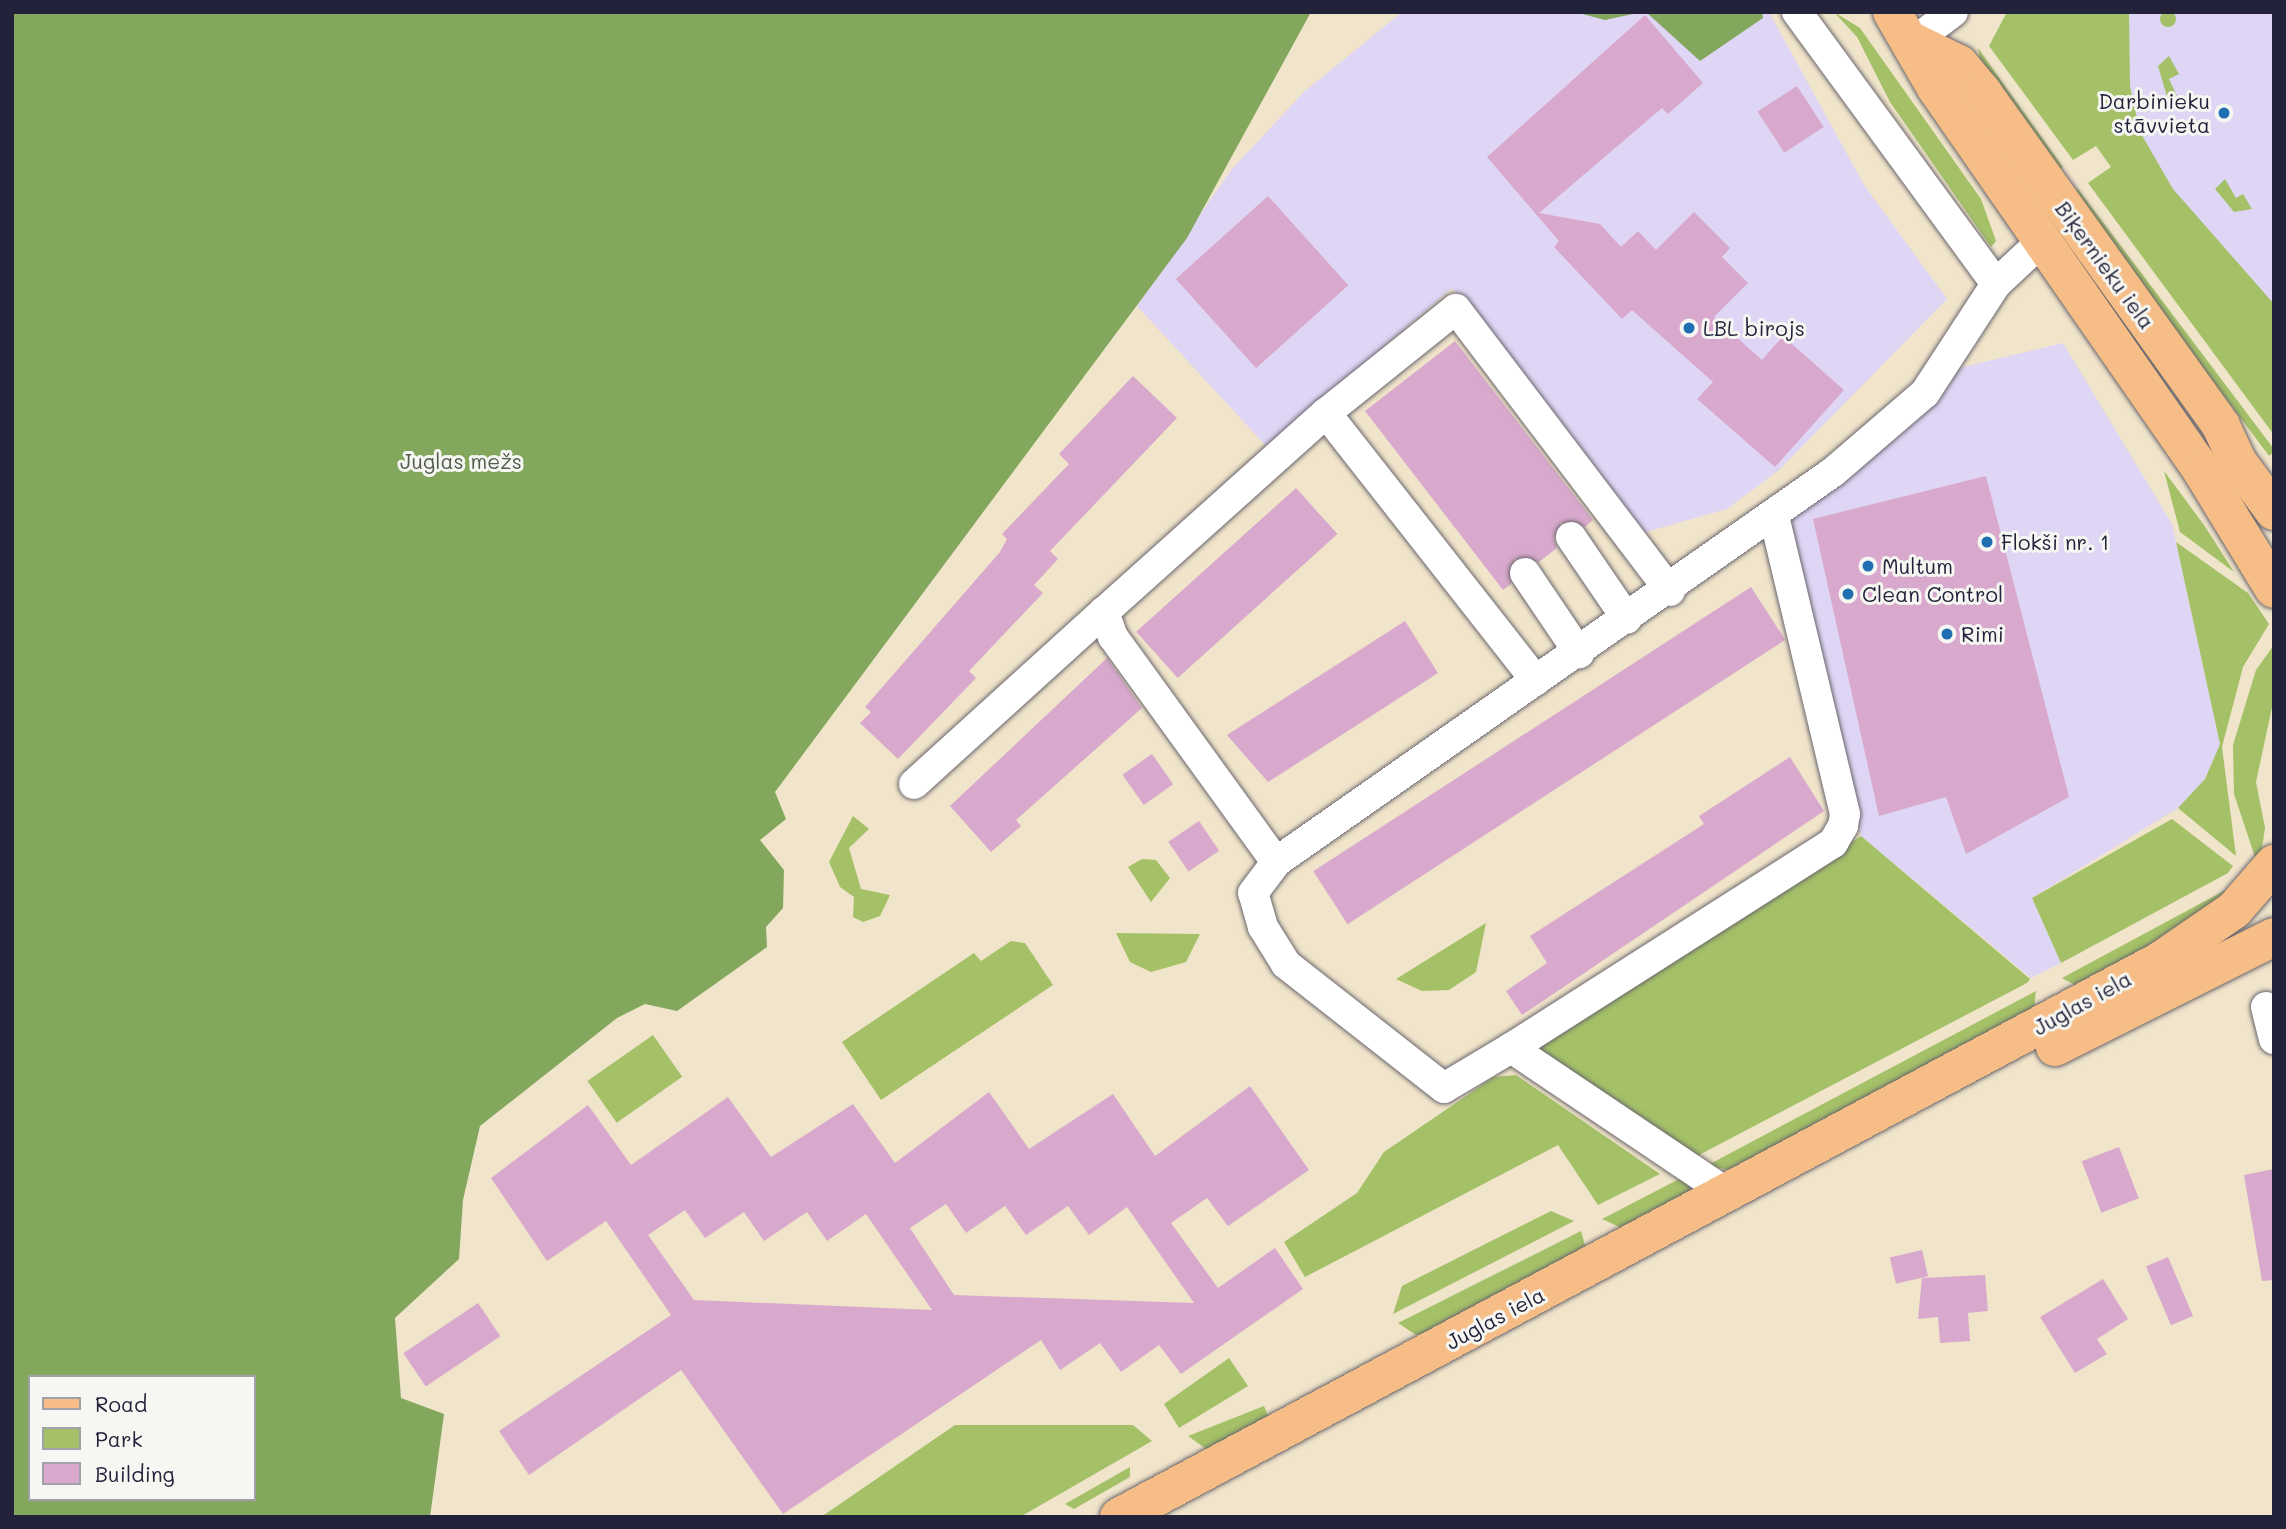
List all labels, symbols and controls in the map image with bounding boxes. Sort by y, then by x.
place label: Darbinieku stāvvieta [2098,88,2210,138]
marker: Darbinieku stāvvieta [2216,105,2232,121]
street label: Biķernieku iela [2050,196,2160,334]
place label: LBL birojs [1703,315,1805,341]
marker: LBL birojs [1681,320,1697,336]
park label: Juglas mežs [400,448,522,474]
place label: Flokši nr. 1 [2001,529,2109,555]
marker: Flokši nr. 1 [1979,534,1995,550]
place label: Multum [1882,553,1953,579]
marker: Multum [1860,558,1876,574]
place label: Clean Control [1862,581,2003,607]
marker: Clean Control [1840,586,1856,602]
place label: Rimi [1961,621,2004,647]
marker: Rimi [1939,626,1955,642]
street label: Juglas iela [2029,966,2135,1040]
street label: Juglas iela [1441,1281,1549,1355]
legend [28,1375,256,1501]
text: Road [95,1390,147,1417]
text: Park [95,1425,143,1452]
text: Building [95,1460,175,1487]

